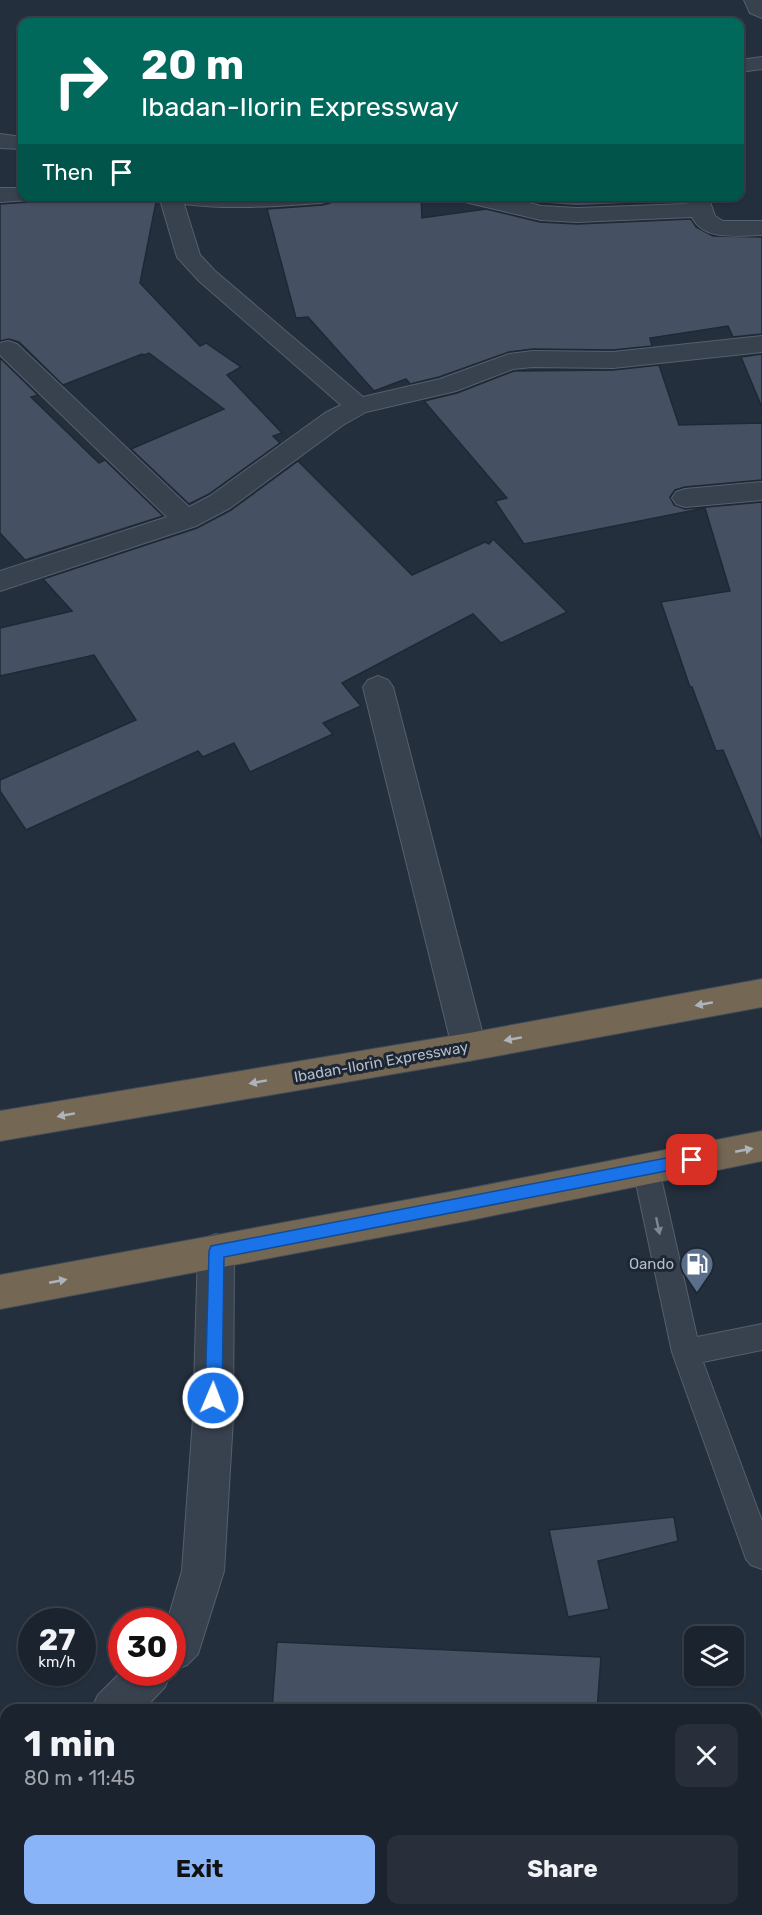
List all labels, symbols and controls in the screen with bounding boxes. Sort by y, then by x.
text: 20 m [141,40,244,90]
icon: right [42,42,120,120]
text: Ibadan-Ilorin Expressway [141,91,459,123]
icon: arrive [105,156,138,189]
text: Then [42,159,93,186]
one-way arrow [695,1000,714,1009]
one-way arrow [503,1035,522,1044]
street label: Ibadan-Ilorin Expressway [293,1038,469,1086]
one-way arrow [249,1078,268,1087]
one-way arrow [56,1110,75,1119]
pin [666,1134,717,1185]
icon: arrive [675,1143,708,1176]
one-way arrow [735,1145,754,1154]
one-way arrow [654,1217,664,1236]
fuel station icon: Oando [679,1246,715,1293]
place label: Oando [629,1255,674,1273]
one-way arrow [48,1276,67,1285]
position arrow [181,1366,245,1430]
speed limit sign: 30 [108,1608,186,1686]
text: 27 [39,1622,75,1658]
map controls [684,1626,744,1686]
button: layers [684,1626,744,1686]
text: km/h [38,1653,76,1671]
text: 1 min [24,1722,116,1765]
button: close [675,1724,738,1787]
text: 80 m · 11:45 [24,1766,135,1790]
button: Exit [24,1835,375,1904]
button: Share [387,1835,738,1904]

